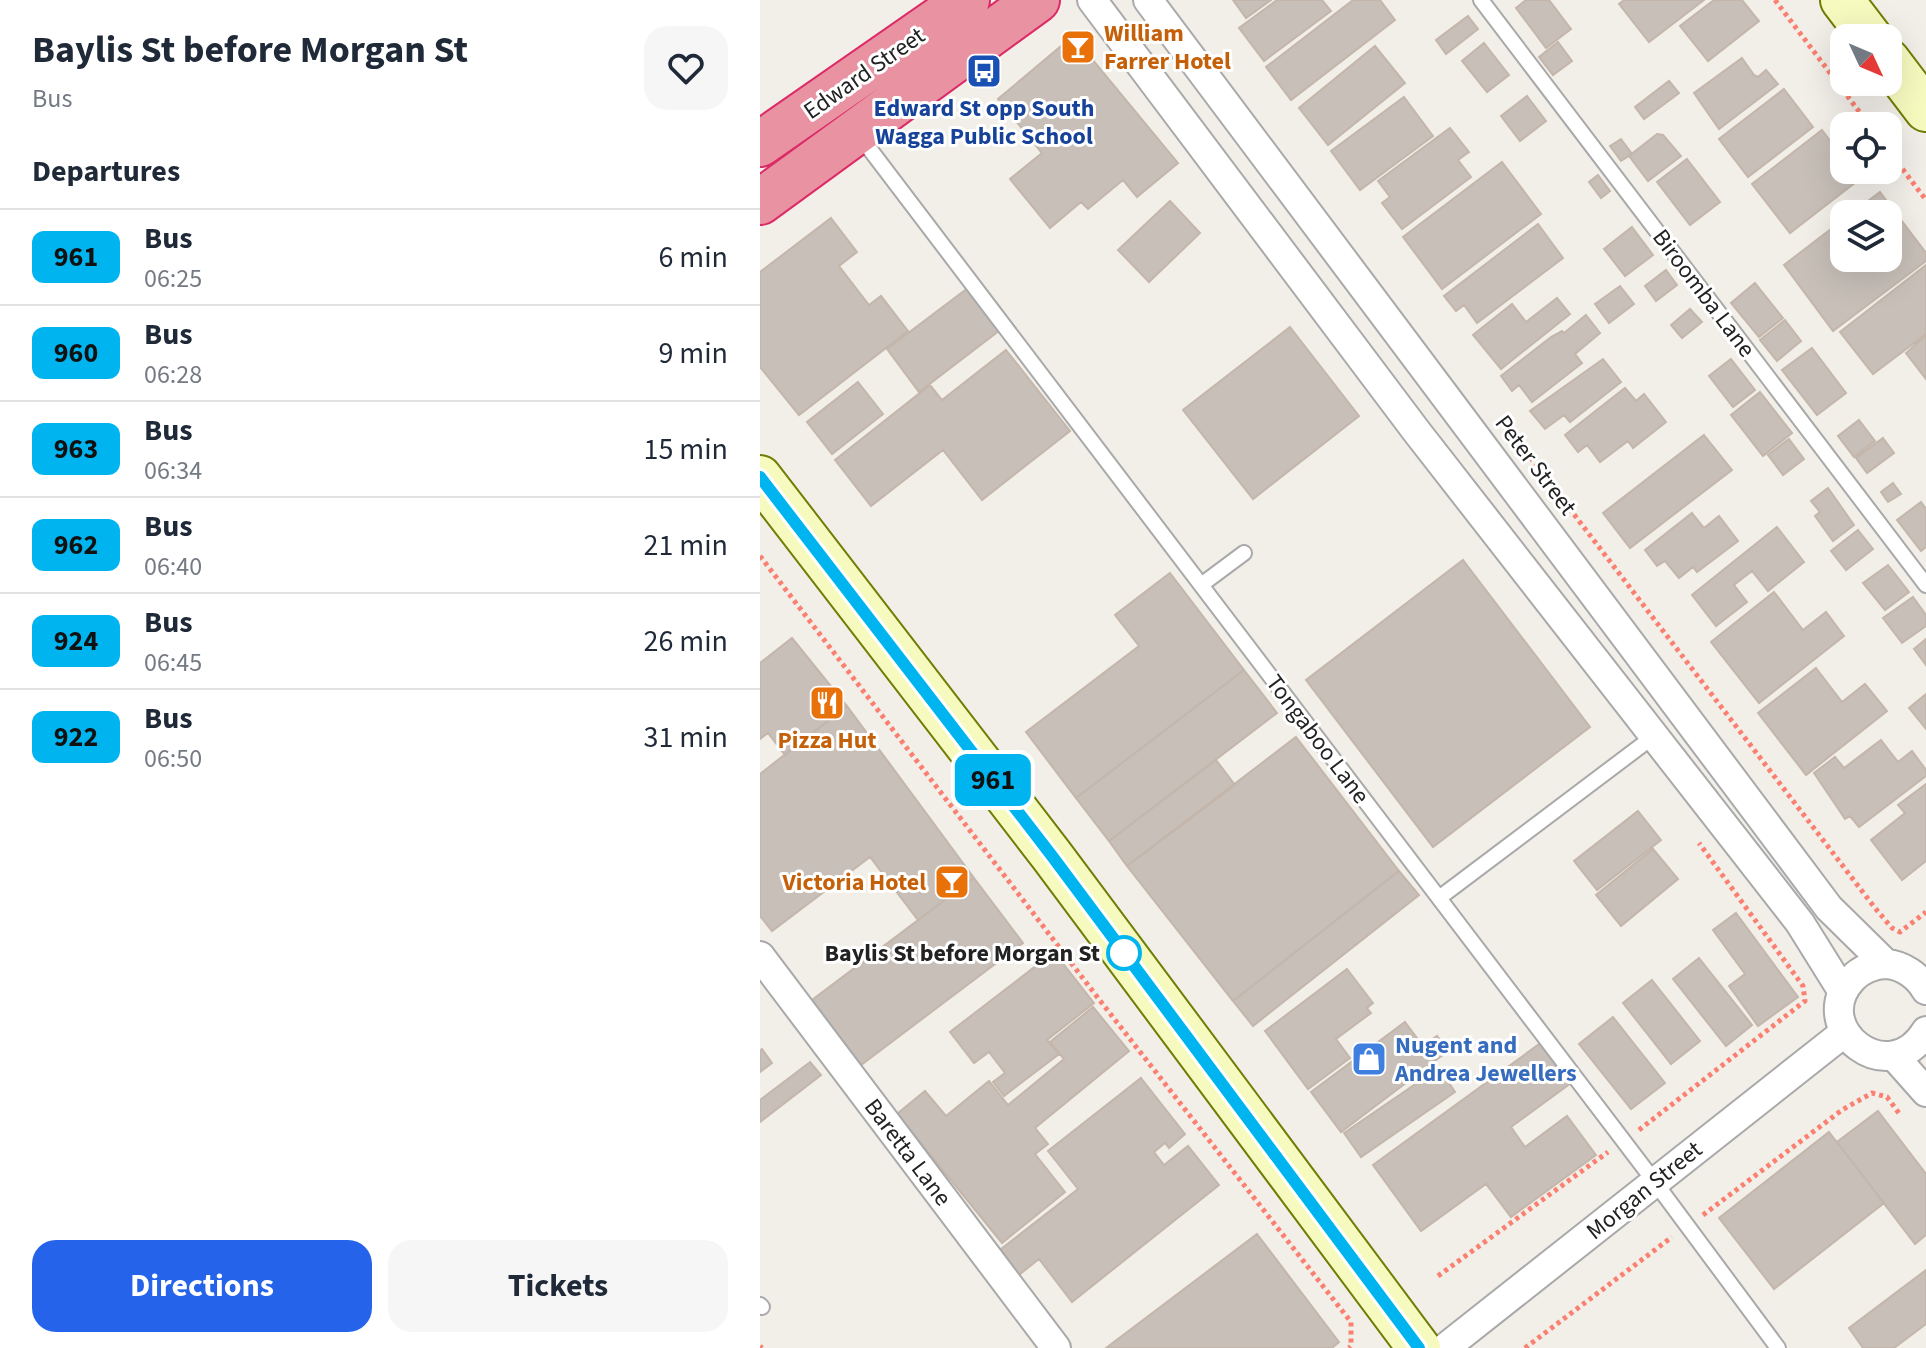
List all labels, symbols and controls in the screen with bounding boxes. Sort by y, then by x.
place label: William Farrer Hotel [1104,16,1231,79]
street label: Edward Street [796,19,932,128]
text: Baylis St before Morgan St [32,23,468,77]
north arrow [1830,24,1902,96]
map controls [1830,24,1902,272]
button: heart [644,26,728,110]
bar icon: William Farrer Hotel [1059,28,1097,66]
bus stop icon: Edward St opp South Wagga Public School [965,52,1003,90]
text: Bus [32,80,72,117]
place label: Edward St opp South Wagga Public School [873,91,1095,154]
button: locate [1830,112,1902,184]
text: Departures [32,150,180,193]
button: layers [1830,200,1902,272]
text: Bus [144,217,192,260]
street label: Biroomba Lane [1644,222,1764,365]
text: 6 min [658,236,728,279]
text: 961 [54,237,98,277]
text: 06:25 [144,260,202,297]
text: Bus [144,313,192,356]
text: 9 min [658,332,728,375]
text: 960 [54,333,98,373]
text: 06:28 [144,356,202,393]
street label: Peter Street [1486,408,1585,523]
text: Bus [144,409,192,452]
text: 15 min [644,428,728,471]
text: 963 [54,429,98,469]
text: 06:34 [144,452,202,489]
text: Bus [144,505,192,548]
text: 21 min [644,524,728,567]
text: 962 [54,525,98,565]
text: 06:40 [144,548,202,585]
text: Bus [144,601,192,644]
text: 26 min [644,620,728,663]
text: 924 [54,621,98,661]
text: 06:45 [144,644,202,681]
street label: Tongaboo Lane [1257,667,1378,811]
restaurant icon: Pizza Hut [808,684,846,722]
text: Bus [144,697,192,740]
text: 31 min [644,716,728,759]
text: 922 [54,717,98,757]
place label: Pizza Hut [777,723,877,758]
text: 06:50 [144,740,202,777]
line badge: 961 [947,754,1039,806]
text: 961 [971,760,1015,800]
bar icon: Victoria Hotel [933,863,971,901]
place label: Victoria Hotel [781,865,926,900]
place label: Baylis St before Morgan St [825,936,1100,971]
marker: Baylis St before Morgan St [1107,936,1141,970]
place label: Nugent and Andrea Jewellers [1394,1028,1577,1091]
shop icon: Nugent and Andrea Jewellers [1350,1040,1388,1078]
street label: Baretta Lane [855,1091,960,1214]
street label: Morgan Street [1579,1133,1710,1248]
button: Directions [32,1240,372,1332]
button: Tickets [388,1240,728,1332]

